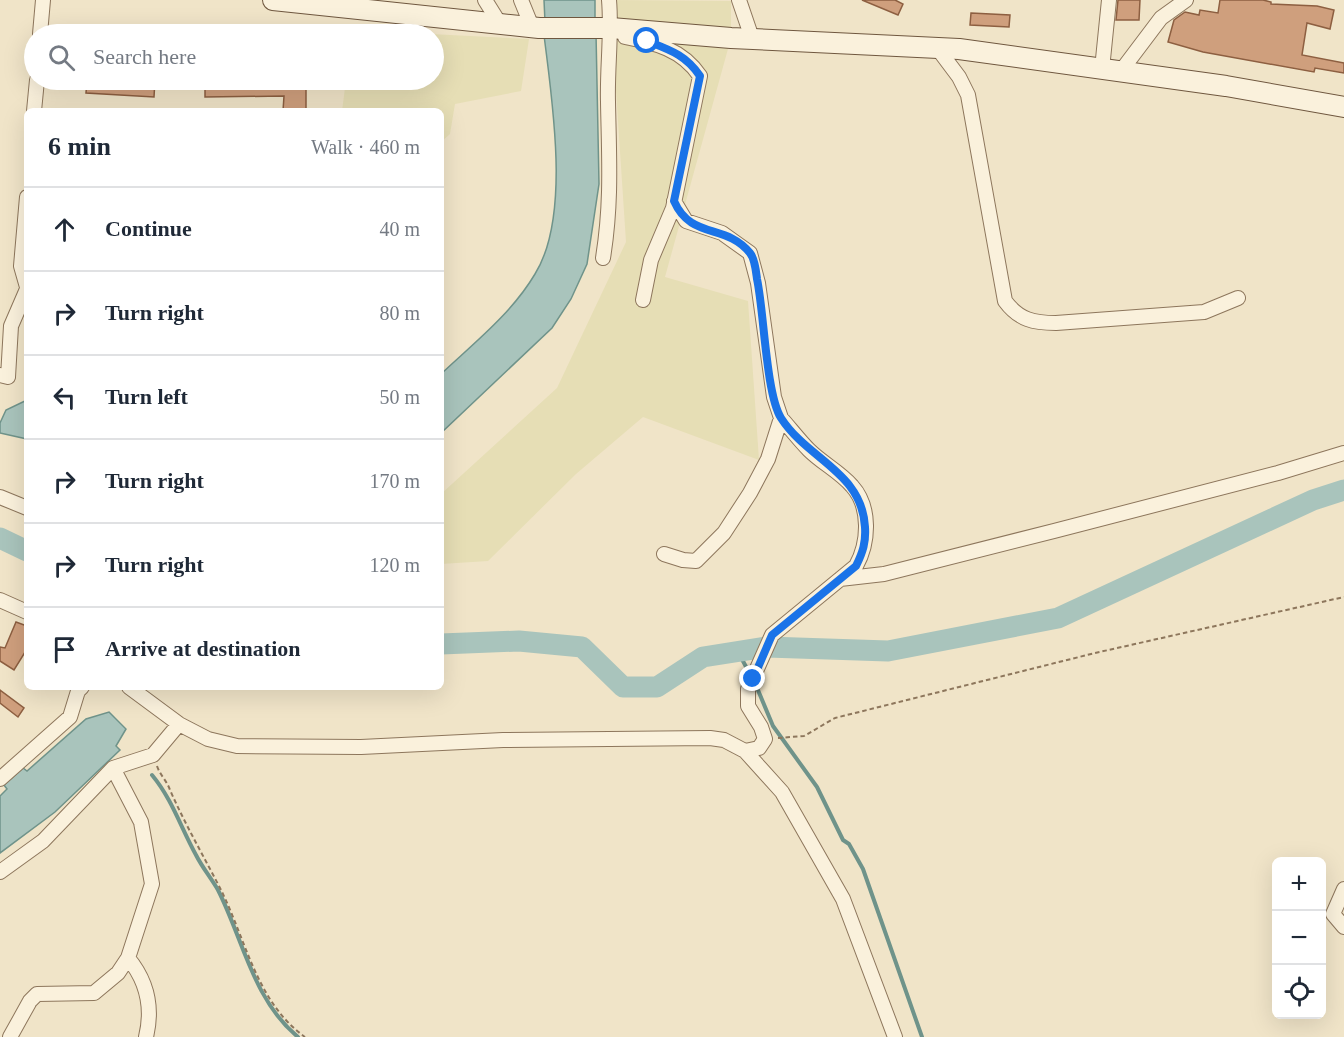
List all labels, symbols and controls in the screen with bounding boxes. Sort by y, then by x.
search box [24,24,444,90]
route start [633,27,659,53]
icon: search [45,41,78,74]
text: Search here [93,44,196,69]
text: 6 min [48,132,111,161]
text: Walk · 460 m [311,136,420,158]
icon: ahead [48,213,81,246]
text: Continue [105,216,192,241]
text: 40 m [379,218,420,240]
icon: right [48,297,81,330]
text: Turn right [105,300,204,325]
text: 80 m [379,302,420,324]
icon: left [48,381,81,414]
text: Turn left [105,384,188,409]
text: 50 m [379,386,420,408]
icon: right [48,465,81,498]
text: Turn right [105,468,204,493]
text: 170 m [369,470,420,492]
icon: right [48,549,81,582]
text: Turn right [105,552,204,577]
text: 120 m [369,554,420,576]
icon: arrive [48,633,81,666]
text: Arrive at destination [105,636,301,661]
route end [739,665,765,691]
map controls [1272,857,1326,1019]
button: + [1272,857,1326,911]
button: − [1272,911,1326,965]
button: locate [1272,965,1326,1019]

